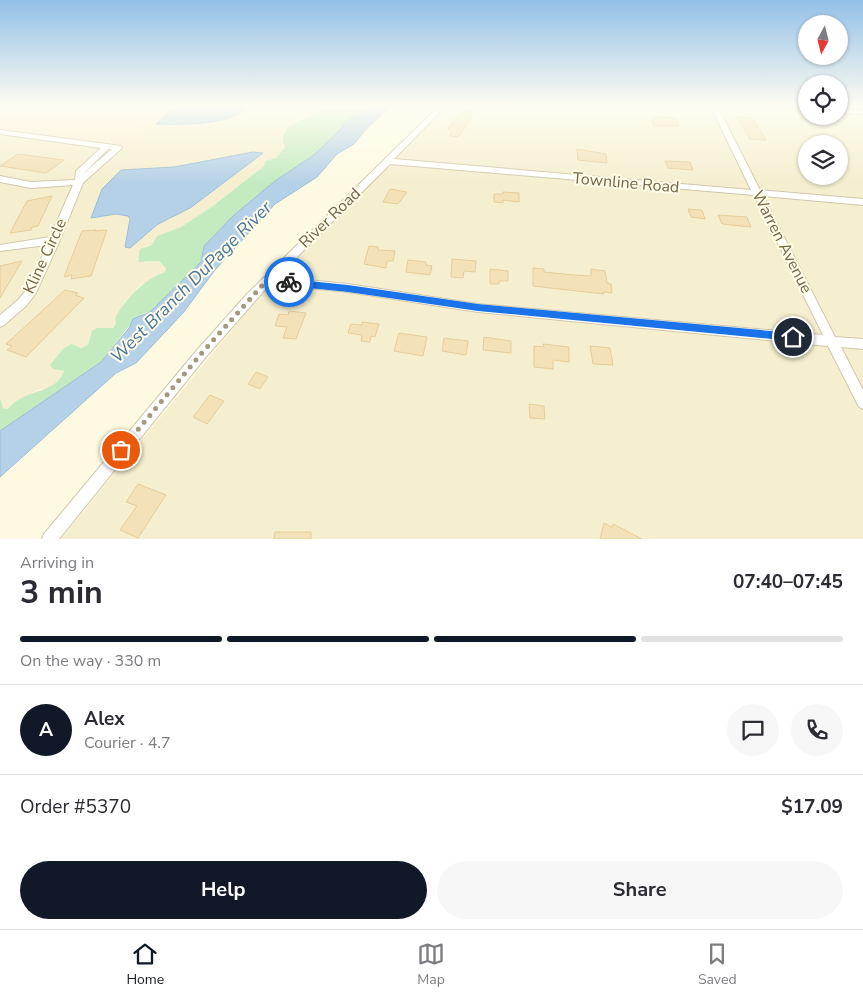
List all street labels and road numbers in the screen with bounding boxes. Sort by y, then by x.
street label: Townline Road [572,167,680,199]
street label: River Road [294,183,366,253]
street label: Warren Avenue [747,187,817,297]
street label: Kline Circle [18,215,72,297]

